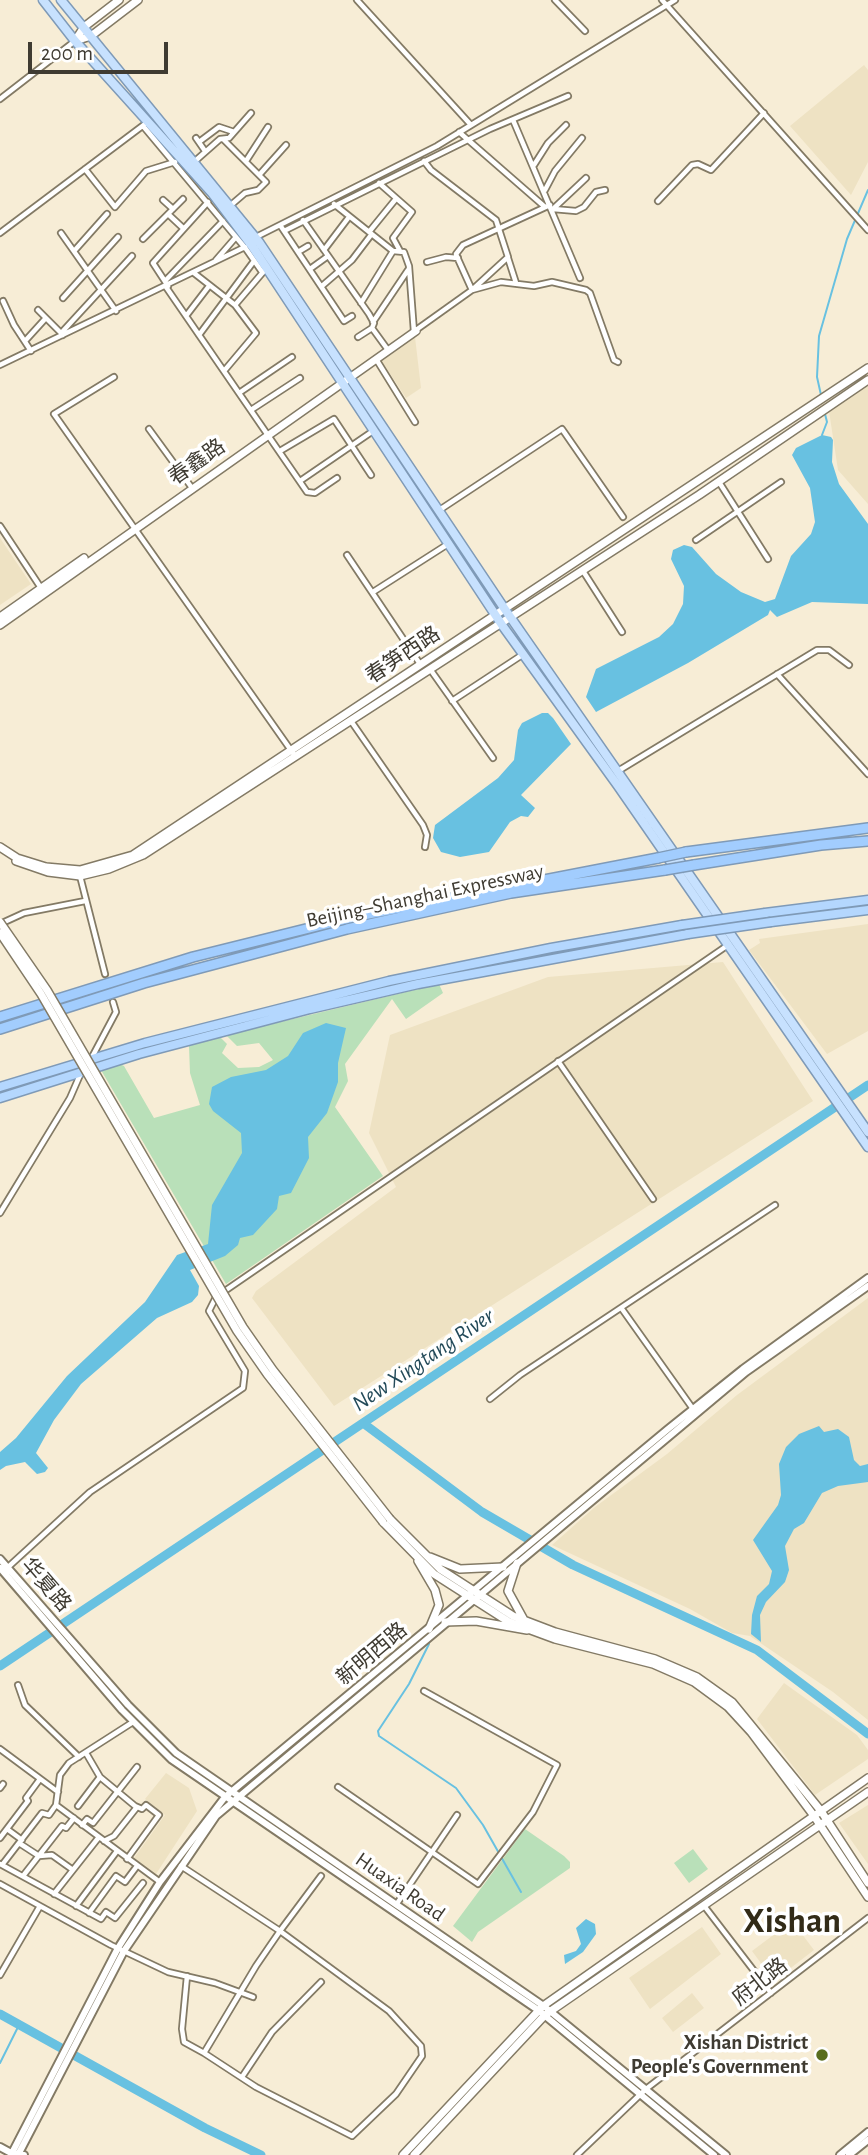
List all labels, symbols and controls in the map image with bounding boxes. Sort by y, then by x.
scale bar [32,28,172,72]
text: 200 m [41,43,93,64]
street label: 春鑫路 [164,434,230,490]
street label: 春笋西路 [361,621,445,689]
street label: Beijing–Shanghai Expressway [304,859,546,933]
water label: New Xingtang River [347,1302,499,1418]
street label: 华夏路 [16,1553,76,1617]
street label: 新明西路 [332,1617,412,1691]
street label: Huaxia Road [350,1847,450,1927]
district label: Xishan [743,1900,841,1942]
street label: 府北路 [727,1953,793,2011]
place label: Xishan District People's Government [631,2030,808,2080]
marker: Xishan District People's Government [814,2047,830,2063]

